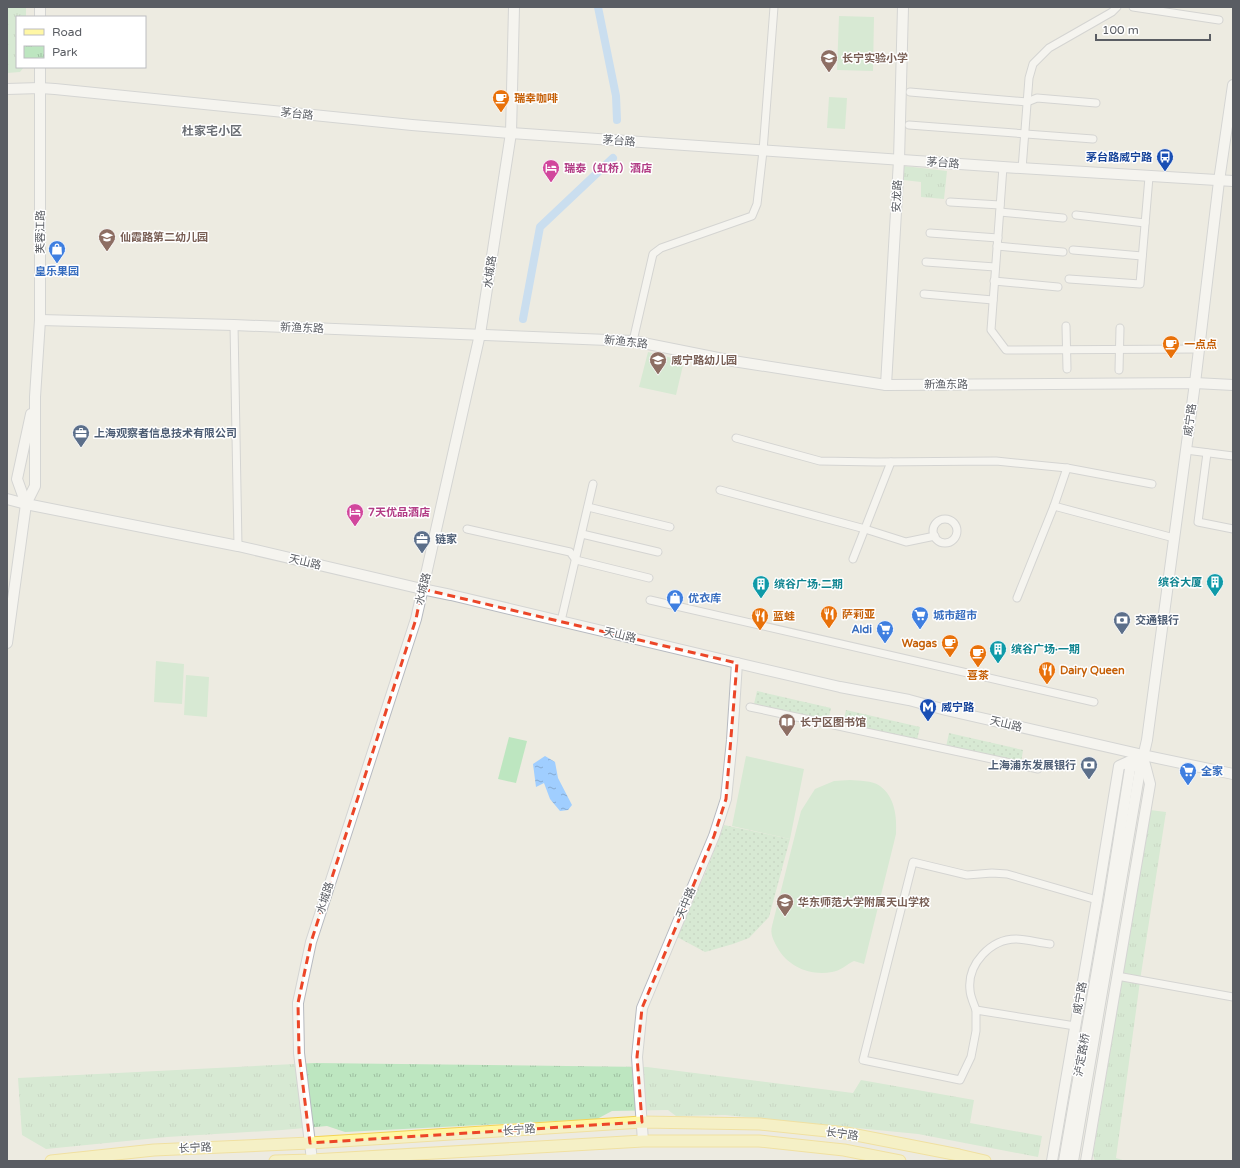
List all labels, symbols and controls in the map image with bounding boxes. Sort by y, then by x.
legend [16,16,146,68]
scale bar [1096,16,1210,42]
text: 100 m [1102,23,1139,37]
text: Road [52,25,82,39]
text: Park [52,45,78,59]
school or university icon: 长宁实验小学 [819,48,839,73]
place label: 长宁实验小学 [842,52,908,65]
cafe icon: 瑞幸咖啡 [491,88,511,113]
place label: 瑞幸咖啡 [514,92,558,105]
street label: 茅台路 [280,106,314,122]
district label: 杜家宅小区 [182,124,242,138]
street label: 茅台路 [602,133,636,149]
bus stop icon: 茅台路威宁路 [1155,147,1175,172]
place label: 茅台路威宁路 [1086,151,1153,164]
street label: 茅台路 [926,155,960,171]
hotel icon: 瑞泰（虹桥）酒店 [541,158,561,183]
place label: 瑞泰（虹桥）酒店 [564,162,652,175]
street label: 安龙路 [890,179,904,213]
street label: 芙蓉江路 [34,210,47,254]
school or university icon: 仙霞路第二幼儿园 [97,227,117,252]
place label: 仙霞路第二幼儿园 [120,231,208,244]
shop icon: 皇乐果园 [47,239,67,264]
street label: 水城路 [481,255,499,289]
place label: 皇乐果园 [35,265,79,278]
street label: 新渔东路 [280,321,324,335]
street label: 新渔东路 [603,333,649,351]
cafe icon: 一点点 [1161,334,1181,359]
place label: 一点点 [1184,338,1217,351]
school or university icon: 威宁路幼儿园 [648,350,668,375]
place label: 威宁路幼儿园 [671,354,737,367]
street label: 新渔东路 [924,378,968,391]
street label: 威宁路 [1181,403,1199,437]
office icon: 上海观察者信息技术有限公司 [71,423,91,448]
place label: 上海观察者信息技术有限公司 [94,427,237,440]
hotel icon: 7天优品酒店 [345,502,365,527]
place label: 7天优品酒店 [368,506,430,519]
office icon: 链家 [412,529,432,554]
place label: 链家 [435,533,457,546]
street label: 天山路 [287,552,323,572]
street label: 水城路 [413,571,433,607]
building icon: 缤谷大厦 [1205,572,1225,597]
building icon: 缤谷广场·二期 [751,574,771,599]
place label: 缤谷大厦 [1158,576,1202,589]
place label: 缤谷广场·二期 [774,578,843,591]
shop icon: 优衣库 [665,588,685,613]
place label: 优衣库 [688,592,721,605]
restaurant icon: 萨莉亚 [819,604,839,629]
supermarket icon: 城市超市 [910,605,930,630]
restaurant icon: 蓝蛙 [750,606,770,631]
place label: 萨莉亚 [842,608,875,621]
place label: 城市超市 [933,609,977,622]
place label: 蓝蛙 [773,610,795,623]
bank icon: 交通银行 [1112,610,1132,635]
place label: 交通银行 [1135,614,1179,627]
supermarket icon: Aldi [875,619,895,644]
place label: Aldi [851,623,872,636]
street label: 天山路 [602,625,638,645]
cafe icon: Wagas [940,633,960,658]
place label: Wagas [902,637,938,651]
building icon: 缤谷广场·一期 [988,639,1008,664]
cafe icon: 喜茶 [968,643,988,668]
place label: 缤谷广场·一期 [1011,643,1080,656]
restaurant icon: Dairy Queen [1037,660,1057,685]
place label: Dairy Queen [1060,664,1125,678]
place label: 喜茶 [967,669,989,682]
metro station icon: 威宁路 [918,697,938,722]
place label: 威宁路 [941,701,975,714]
library icon: 长宁区图书馆 [777,712,797,737]
street label: 天山路 [988,714,1024,734]
place label: 长宁区图书馆 [800,716,866,729]
bank icon: 上海浦东发展银行 [1079,755,1099,780]
place label: 上海浦东发展银行 [988,759,1076,772]
supermarket icon: 全家 [1178,761,1198,786]
place label: 全家 [1201,765,1223,778]
street label: 水城路 [314,880,336,916]
street label: 天中路 [674,885,698,921]
school or university icon: 华东师范大学附属天山学校 [775,892,795,917]
place label: 华东师范大学附属天山学校 [798,896,930,909]
street label: 威宁路 [1071,981,1089,1015]
street label: 泸定路桥 [1072,1032,1092,1078]
street label: 长宁路 [502,1122,536,1138]
street label: 长宁路 [825,1125,859,1143]
street label: 长宁路 [178,1141,212,1155]

